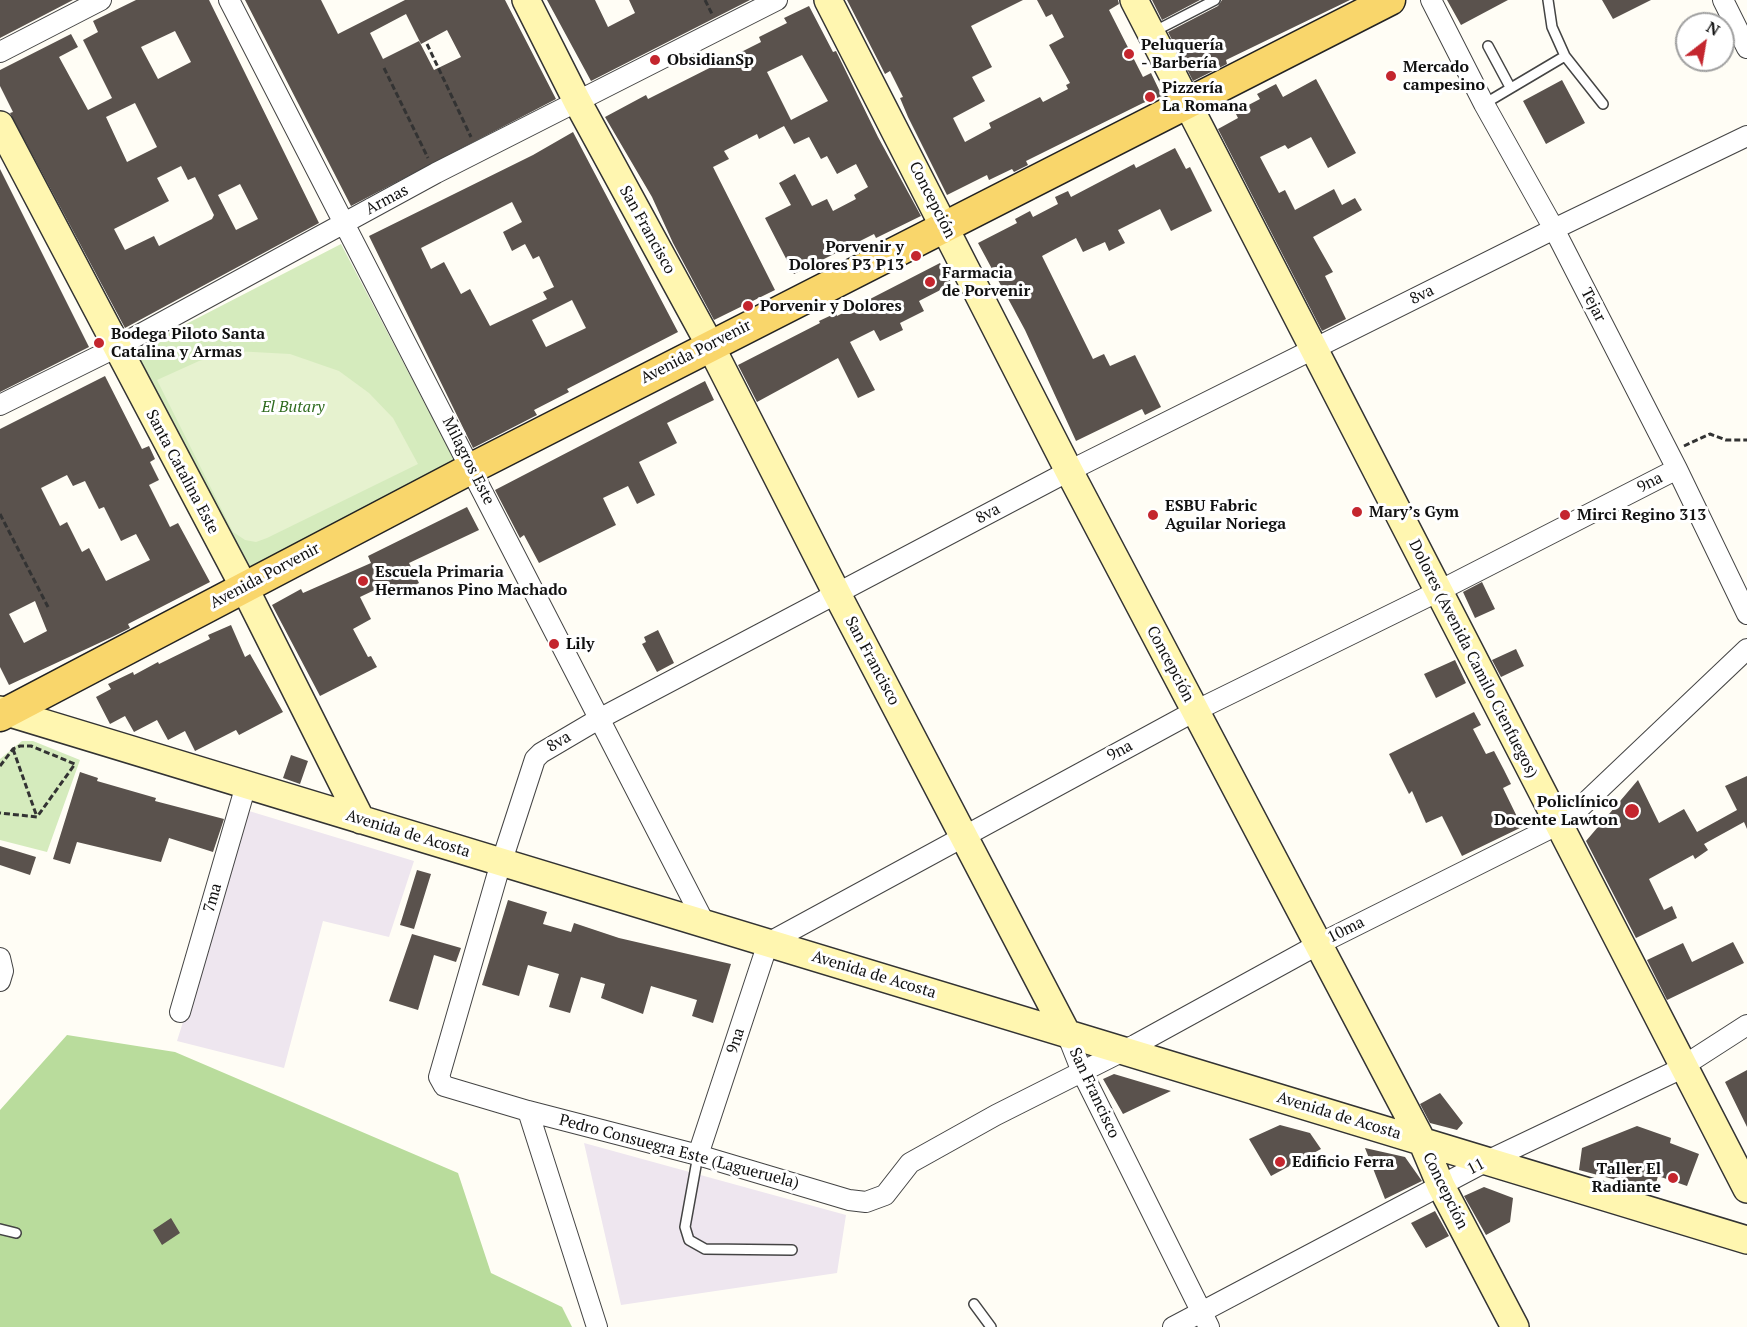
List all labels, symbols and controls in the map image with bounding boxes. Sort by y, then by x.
north arrow [1675,12,1735,72]
text: N [1702,16,1724,41]
place label: Peluquería - Barbería [1141,35,1224,73]
marker: Peluquería - Barbería [1122,47,1136,61]
place label: ObsidianSp [667,50,754,70]
marker: ObsidianSp [648,53,662,67]
place label: Mercado campesino [1403,57,1485,95]
marker: Mercado campesino [1384,69,1398,83]
place label: Pizzería La Romana [1162,78,1248,116]
marker: Pizzería La Romana [1143,90,1157,104]
street label: Concepción [905,159,959,241]
street label: Armas [362,181,412,219]
street label: San Francisco [615,183,679,277]
place label: Porvenir y Dolores P3 P13 [789,237,904,275]
marker: Porvenir y Dolores P3 P13 [909,249,923,263]
place label: Farmacia de Porvenir [942,263,1030,301]
marker: Farmacia de Porvenir [923,275,937,289]
street label: 8va [1407,281,1437,309]
street label: Tejar [1576,285,1610,325]
place label: Porvenir y Dolores [760,296,902,316]
marker: Porvenir y Dolores [741,299,755,313]
street label: Avenida Porvenir [638,316,754,388]
place label: Bodega Piloto Santa Catalina y Armas [111,324,265,362]
marker: Bodega Piloto Santa Catalina y Armas [92,336,106,350]
park label: El Butary [261,397,325,417]
street label: Santa Catalina Este [141,407,223,537]
street label: Milagros Este [438,414,498,508]
street label: 9na [1634,469,1666,497]
place label: ESBU Fabric Aguilar Noriega [1165,496,1286,534]
street label: 8va [973,500,1003,528]
place label: Mary’s Gym [1369,502,1459,522]
marker: Mary’s Gym [1350,505,1364,519]
place label: Mirci Regino 313 [1577,505,1706,525]
marker: ESBU Fabric Aguilar Noriega [1146,508,1160,522]
marker: Mirci Regino 313 [1558,508,1572,522]
street label: Dolores (Avenida Camilo Cienfuegos) [1404,537,1542,781]
street label: Avenida Porvenir [207,539,323,613]
place label: Escuela Primaria Hermanos Pino Machado [375,562,567,600]
marker: Escuela Primaria Hermanos Pino Machado [356,574,370,588]
street label: San Francisco [841,613,903,709]
street label: Concepción [1142,623,1198,705]
place label: Lily [566,634,594,654]
marker: Lily [547,637,561,651]
street label: 8va [543,727,575,757]
street label: 9na [1104,736,1136,766]
place label: Policlínico Docente Lawton [1494,792,1618,830]
marker: Policlínico Docente Lawton [1623,802,1641,820]
street label: Avenida de Acosta [344,806,472,862]
street label: 7ma [200,881,226,915]
street label: 10ma [1324,913,1368,947]
street label: Avenida de Acosta [810,947,938,1003]
street label: 9na [723,1026,749,1056]
street label: San Francisco [1065,1045,1123,1141]
street label: Avenida de Acosta [1275,1088,1403,1144]
street label: Pedro Consuegra Este (Lagueruela) [557,1111,801,1193]
street label: Concepción [1418,1149,1472,1233]
place label: Edificio Ferra [1292,1152,1394,1172]
marker: Edificio Ferra [1273,1155,1287,1169]
street label: 11 [1464,1155,1488,1179]
place label: Taller El Radiante [1592,1159,1661,1197]
marker: Taller El Radiante [1666,1171,1680,1185]

